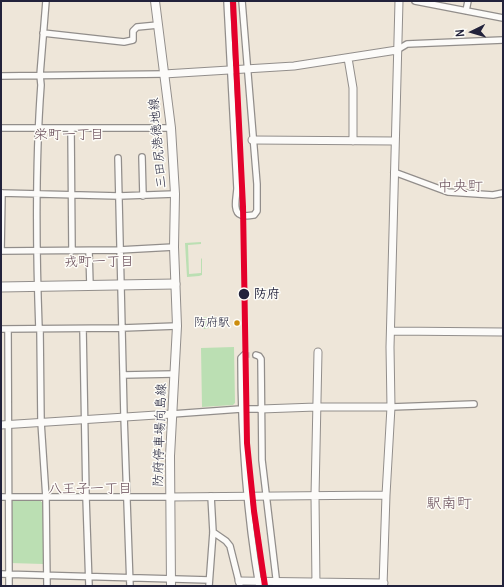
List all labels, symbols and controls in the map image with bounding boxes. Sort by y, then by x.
north arrow [452,12,492,52]
text: N [453,29,467,37]
street label: 三田尻港徳地線 [146,97,170,189]
district label: 栄町一丁目 [34,127,104,143]
district label: 中央町 [438,178,482,196]
district label: 戎町一丁目 [64,254,134,270]
place label: 防府 [254,286,280,302]
marker: 防府 [237,287,251,301]
place label: 防府駅 [194,316,230,330]
marker: 防府駅 [232,318,242,328]
street label: 防府停車場向島線 [150,383,170,487]
district label: 八王子一丁目 [48,481,132,497]
district label: 駅南町 [427,495,471,513]

